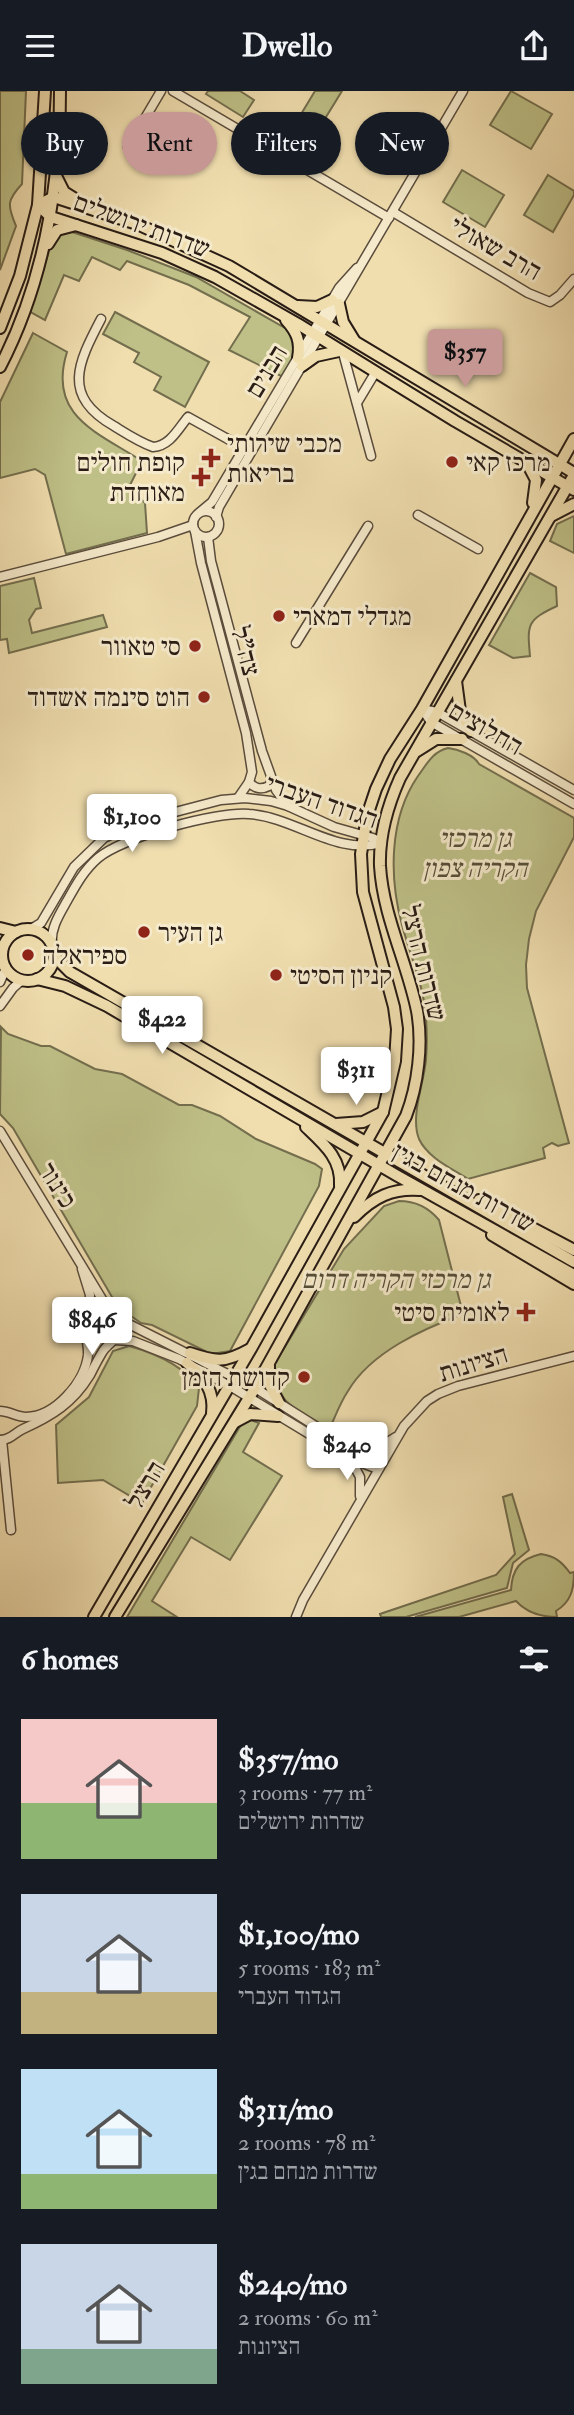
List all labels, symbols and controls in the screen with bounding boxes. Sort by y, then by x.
text: Dwello [242,26,332,66]
icon: menu [21,27,59,65]
icon: share [515,27,553,65]
chip: Buy [21,112,108,175]
chip: Rent [122,112,217,175]
chip: Filters [231,112,341,175]
chip: New [355,112,449,175]
street label: שדרות ירושלים [69,186,214,265]
street label: הרב שאולי [444,210,547,288]
pin: $357 [424,329,506,389]
text: $357 [444,337,486,366]
street label: הבנים [239,339,295,404]
place label: מכבי שירותי בריאות [227,428,342,490]
place label: קופת חולים מאוחדת [76,447,185,509]
place label: מרכז קאי [466,447,551,479]
marker: מכבי שירותי בריאות [201,448,221,468]
marker: מרכז קאי [444,454,460,470]
marker: קופת חולים מאוחדת [191,467,211,487]
place label: מגדלי דמארי [293,601,412,633]
marker: מגדלי דמארי [271,608,287,624]
street label: צה"ל [223,623,267,680]
place label: סי טאוור [101,631,181,663]
marker: סי טאוור [187,638,203,654]
place label: הוט סינמה אשדוד [27,682,190,714]
marker: הוט סינמה אשדוד [196,689,212,705]
street label: החלוצים [443,695,528,763]
street label: הגדוד העברי [261,768,382,836]
pin: $1,100 [75,795,189,854]
text: $1,100 [103,802,161,831]
park label: גן מרכזי הקריה צפון [423,823,529,885]
street label: שדרות הרצל [393,902,453,1024]
place label: גן העיר [158,917,223,949]
marker: גן העיר [136,924,152,940]
place label: ספיראלה [42,940,128,972]
marker: ספיראלה [20,947,36,963]
place label: קניון הסיטי [290,960,392,992]
marker: קניון הסיטי [268,967,284,983]
pin: $422 [121,997,203,1056]
text: $422 [138,1004,186,1033]
pin: $311 [315,1047,397,1107]
text: $311 [337,1055,375,1084]
street label: שדרות מנחם בגין [387,1136,540,1240]
street label: כינור [31,1157,83,1214]
park label: גן מרכזי הקריה דרום [302,1264,492,1296]
pin: $846 [51,1297,133,1357]
place label: לאומית סיטי [394,1297,510,1329]
marker: לאומית סיטי [516,1302,536,1322]
text: $846 [68,1305,116,1334]
street label: הציונות [435,1338,512,1390]
place label: קדושת הזמן [182,1362,290,1394]
marker: קדושת הזמן [296,1369,312,1385]
pin: $240 [306,1423,388,1482]
text: $240 [323,1430,371,1459]
street label: הרצל [119,1455,173,1516]
icon: filters [515,1640,553,1678]
text: 6 homes [21,1641,119,1678]
text: $357/mo [238,1741,339,1778]
icon: home [77,1747,161,1831]
text: 3 rooms · 77 m² [238,1778,373,1807]
text: שדרות ירושלים [238,1807,364,1836]
text: $1,100/mo [238,1916,360,1953]
icon: home [77,1922,161,2006]
text: 5 rooms · 183 m² [238,1953,381,1982]
text: הגדוד העברי [238,1982,341,2011]
text: $311/mo [238,2091,333,2128]
icon: home [77,2097,161,2181]
text: 2 rooms · 78 m² [238,2128,376,2157]
text: שדרות מנחם בגין [238,2157,378,2186]
text: $240/mo [238,2266,347,2303]
icon: home [77,2272,161,2356]
text: 2 rooms · 60 m² [238,2303,378,2332]
text: הציונות [238,2332,300,2361]

